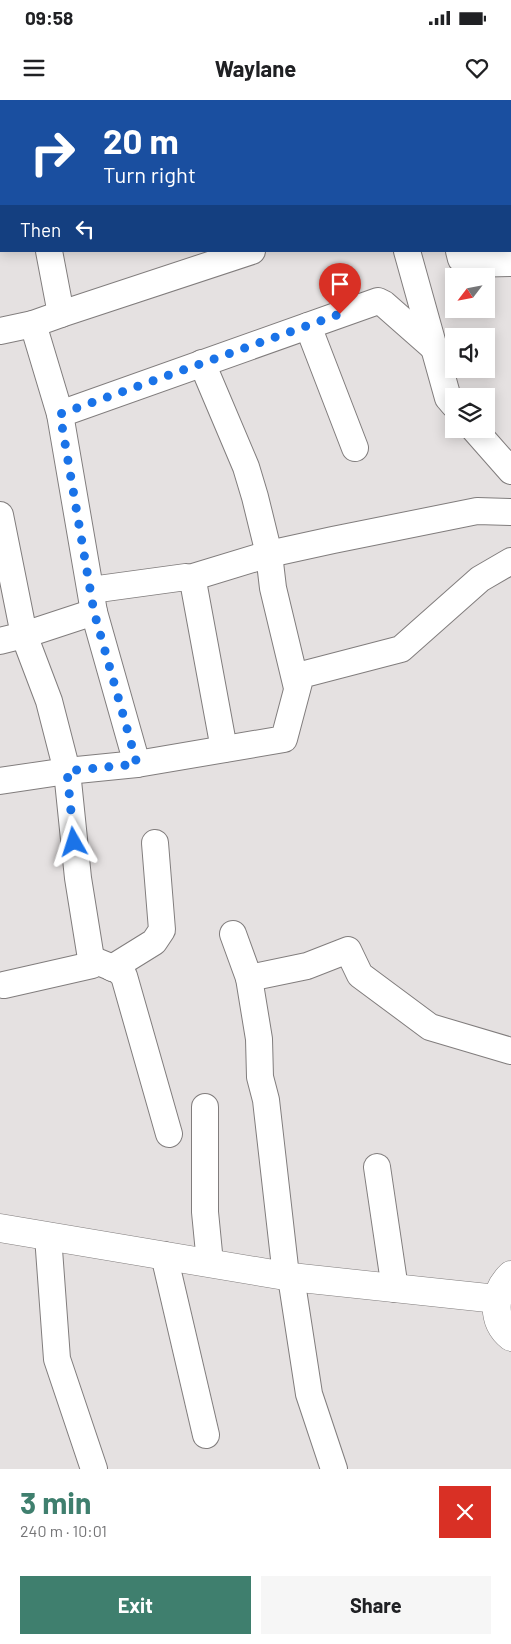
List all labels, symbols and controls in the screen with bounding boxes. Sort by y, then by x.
text: 09:58 [25,6,73,29]
icon: menu [20,54,48,82]
icon: heart [463,54,491,82]
text: Waylane [215,55,296,81]
text: 20 m [103,119,179,161]
icon: right [20,120,85,185]
text: Turn right [103,161,196,187]
icon: left [71,215,99,243]
text: Then [20,218,61,241]
pin [319,263,361,314]
north arrow [445,268,495,318]
map controls [445,268,495,438]
icon: arrive [326,270,354,298]
button: sound [445,328,495,378]
button: layers [445,388,495,438]
position arrow [47,815,99,867]
text: 3 min [20,1484,91,1520]
button: close [439,1486,491,1538]
text: 240 m · 10:01 [20,1521,107,1540]
button: Exit [20,1576,251,1634]
button: Share [261,1576,491,1634]

